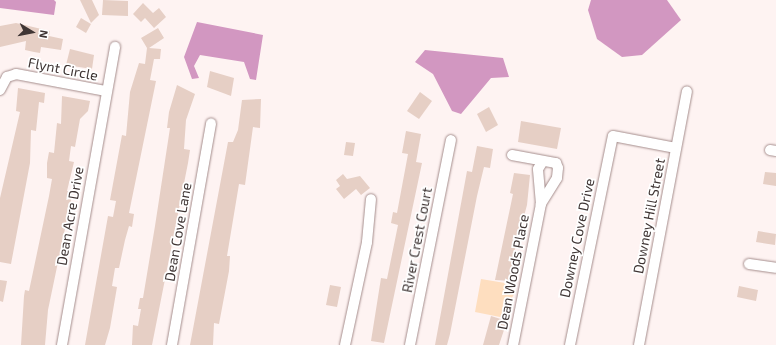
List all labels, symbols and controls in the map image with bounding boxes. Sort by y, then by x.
north arrow [12,12,52,52]
text: N [37,29,51,39]
street label: Flynt Circle [27,54,99,84]
street label: Downey Hill Street [629,156,669,276]
street label: Dean Acre Drive [53,165,87,267]
street label: Downey Cove Drive [556,177,598,299]
street label: Dean Cove Lane [161,181,195,283]
street label: River Crest Court [399,186,435,294]
street label: Dean Woods Place [494,213,532,331]

